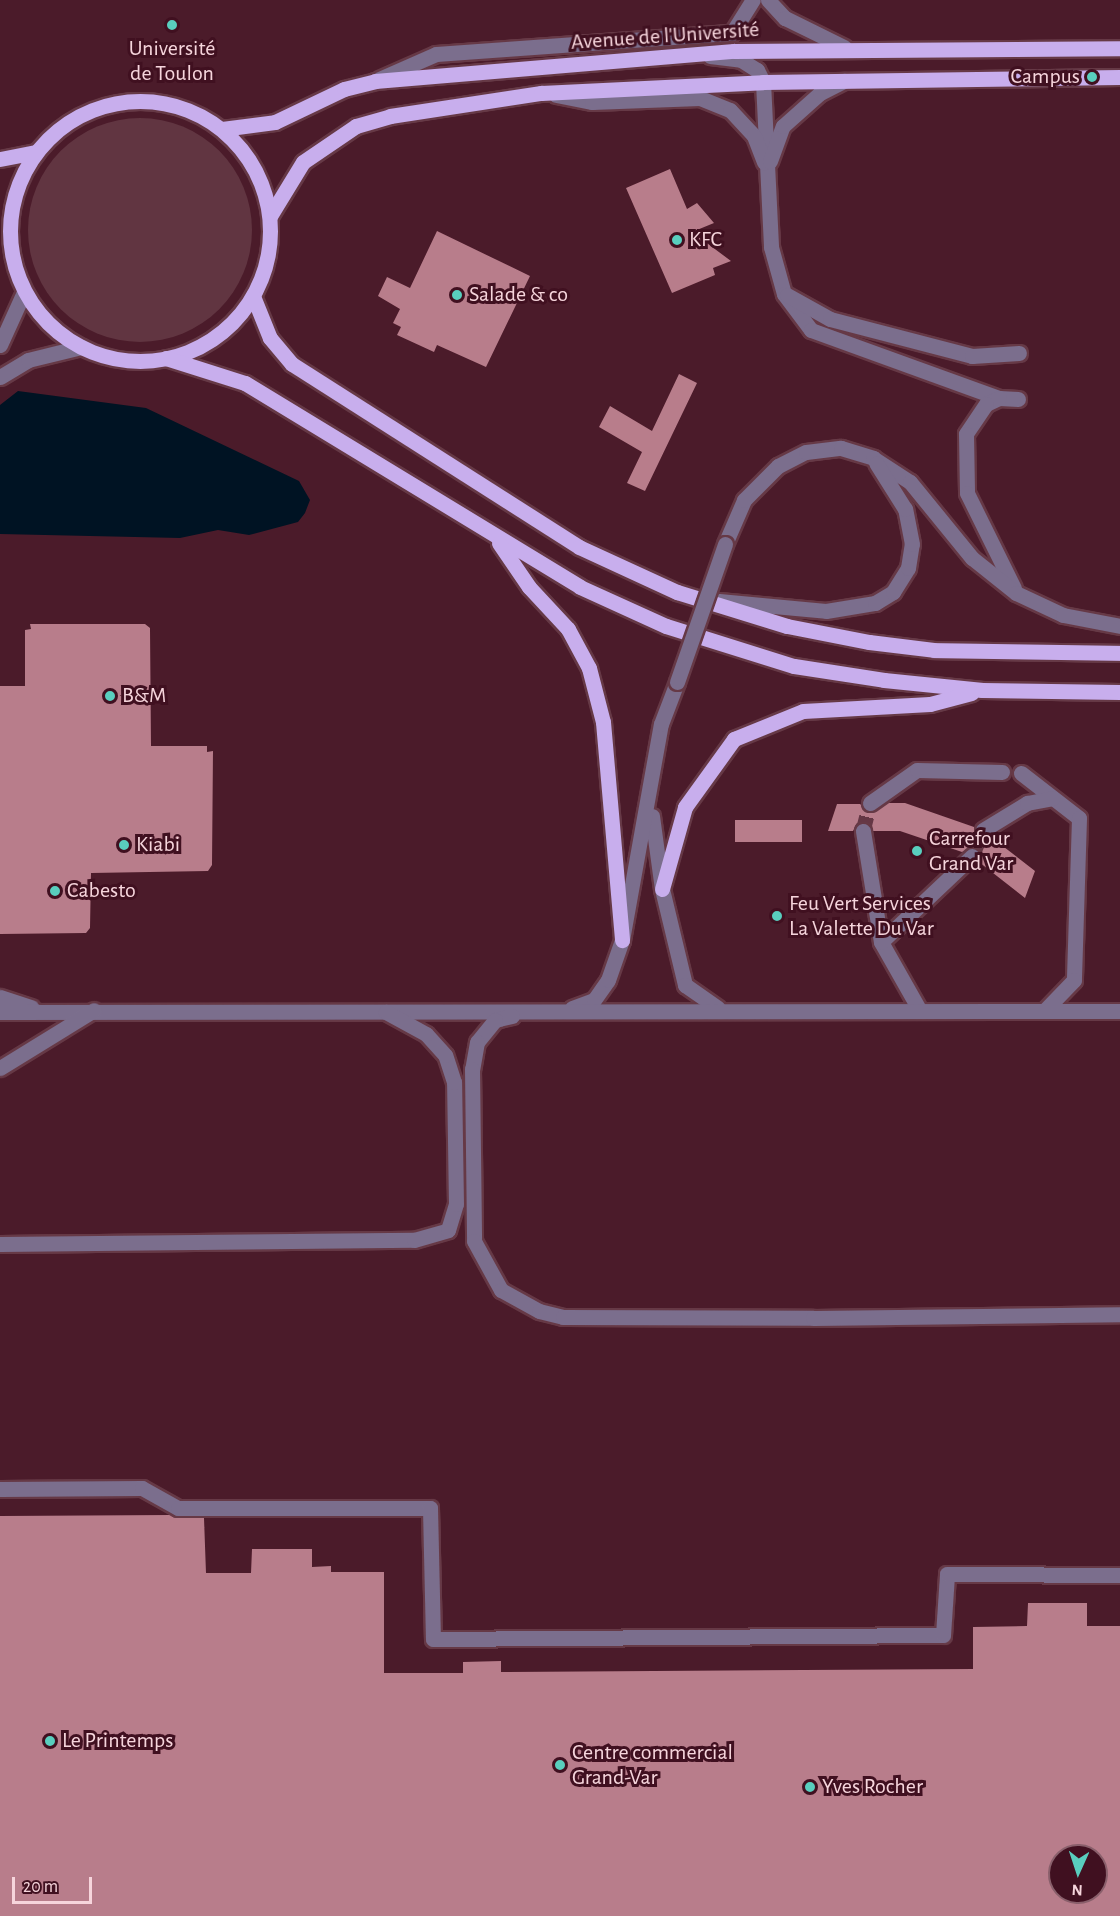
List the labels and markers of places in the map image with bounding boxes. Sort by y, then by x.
marker: Université de Toulon [165,18,179,32]
place label: Université de Toulon [129,35,215,86]
place label: Campus [1010,64,1080,90]
marker: Campus [1085,70,1099,84]
place label: KFC [689,227,722,253]
marker: KFC [670,233,684,247]
place label: Salade & co [469,282,568,308]
marker: Salade & co [450,288,464,302]
place label: B&M [122,683,166,709]
marker: B&M [103,689,117,703]
place label: Carrefour Grand Var [929,825,1013,876]
place label: Kiabi [136,832,180,858]
marker: Kiabi [117,838,131,852]
marker: Carrefour Grand Var [910,844,924,858]
place label: Cabesto [67,878,136,904]
marker: Cabesto [48,884,62,898]
place label: Feu Vert Services La Valette Du Var [789,890,934,942]
marker: Feu Vert Services La Valette Du Var [770,909,784,923]
place label: Le Printemps [62,1728,173,1754]
marker: Le Printemps [43,1734,57,1748]
place label: Centre commercial Grand-Var [572,1739,733,1790]
marker: Centre commercial Grand-Var [553,1758,567,1772]
place label: Yves Rocher [822,1774,923,1800]
marker: Yves Rocher [803,1780,817,1794]

